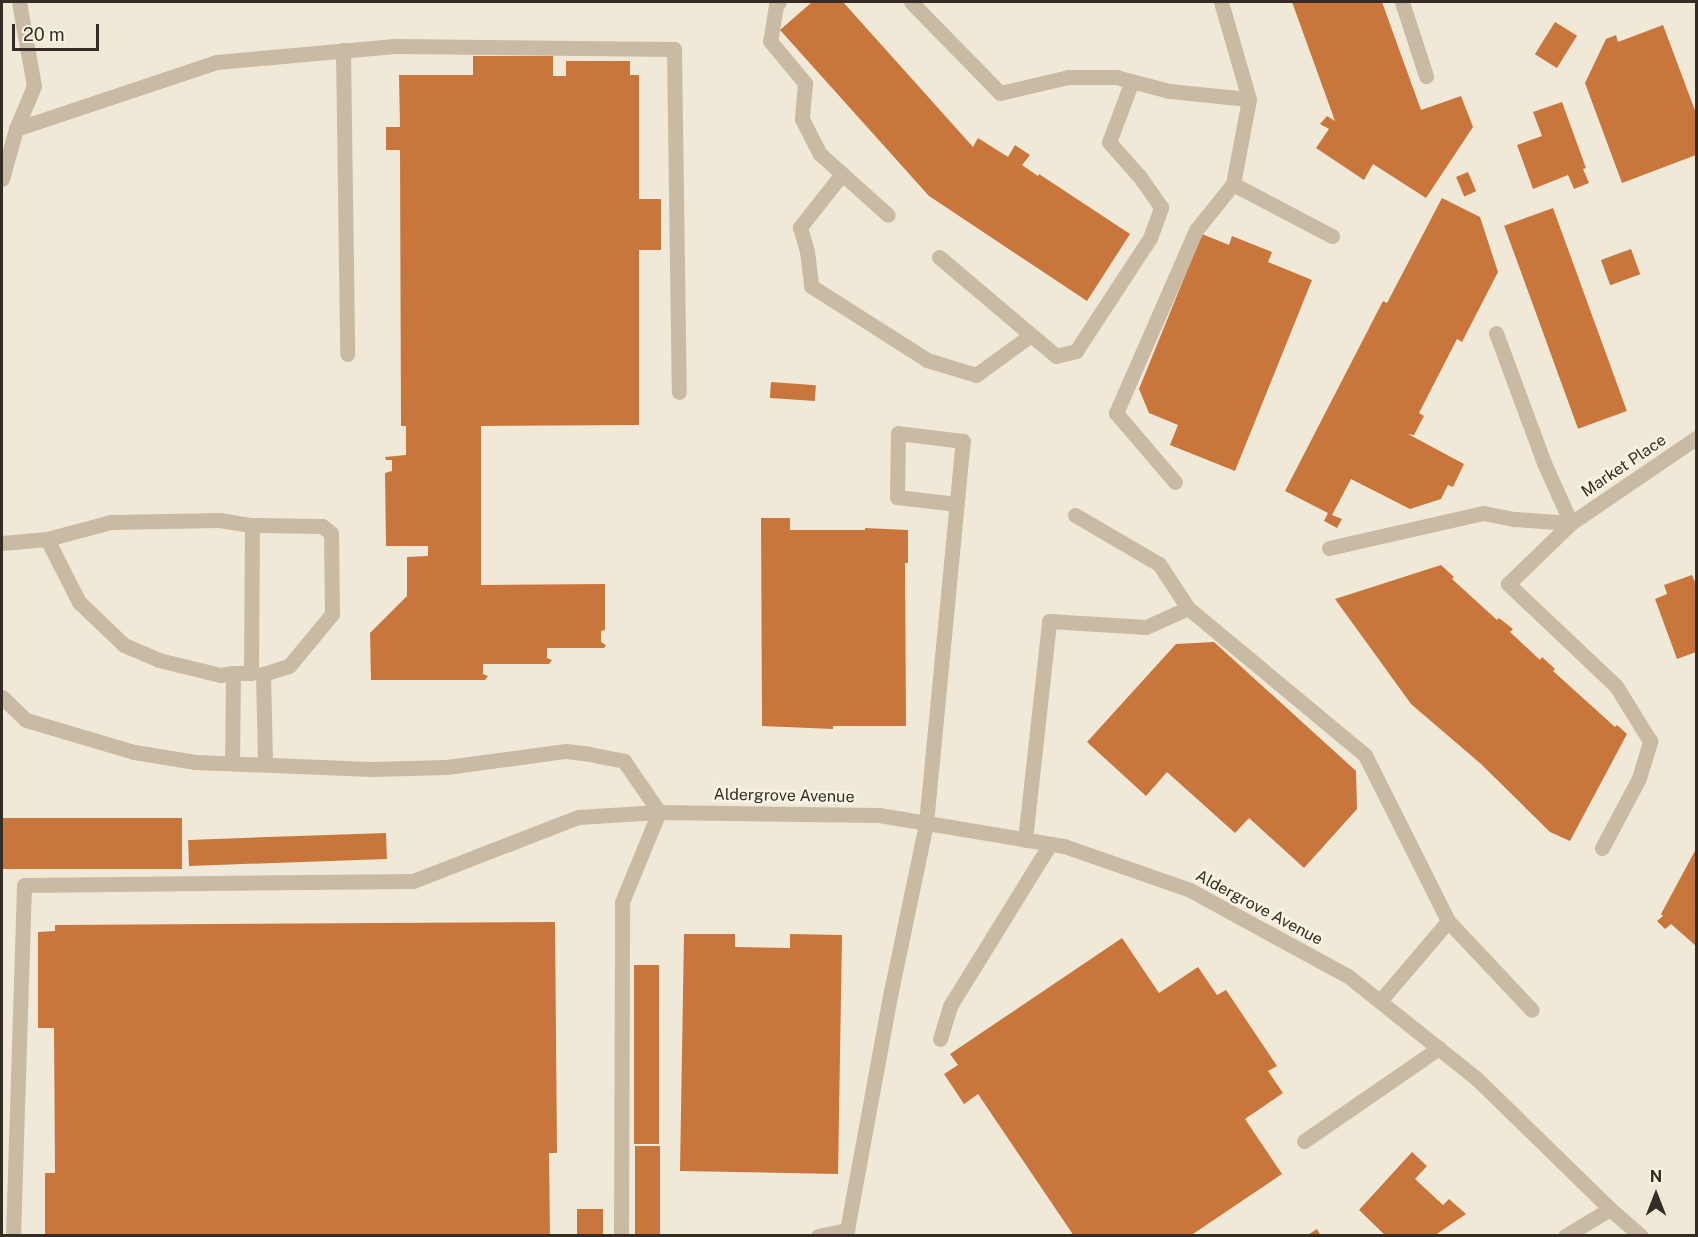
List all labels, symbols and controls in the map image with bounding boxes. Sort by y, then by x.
scale bar [15,12,102,50]
text: 20 m [23,24,65,45]
street label: Market Place [1578,431,1670,501]
street label: Aldergrove Avenue [713,785,855,807]
street label: Aldergrove Avenue [1192,866,1326,950]
north arrow [1626,1165,1686,1225]
text: N [1650,1167,1662,1186]

